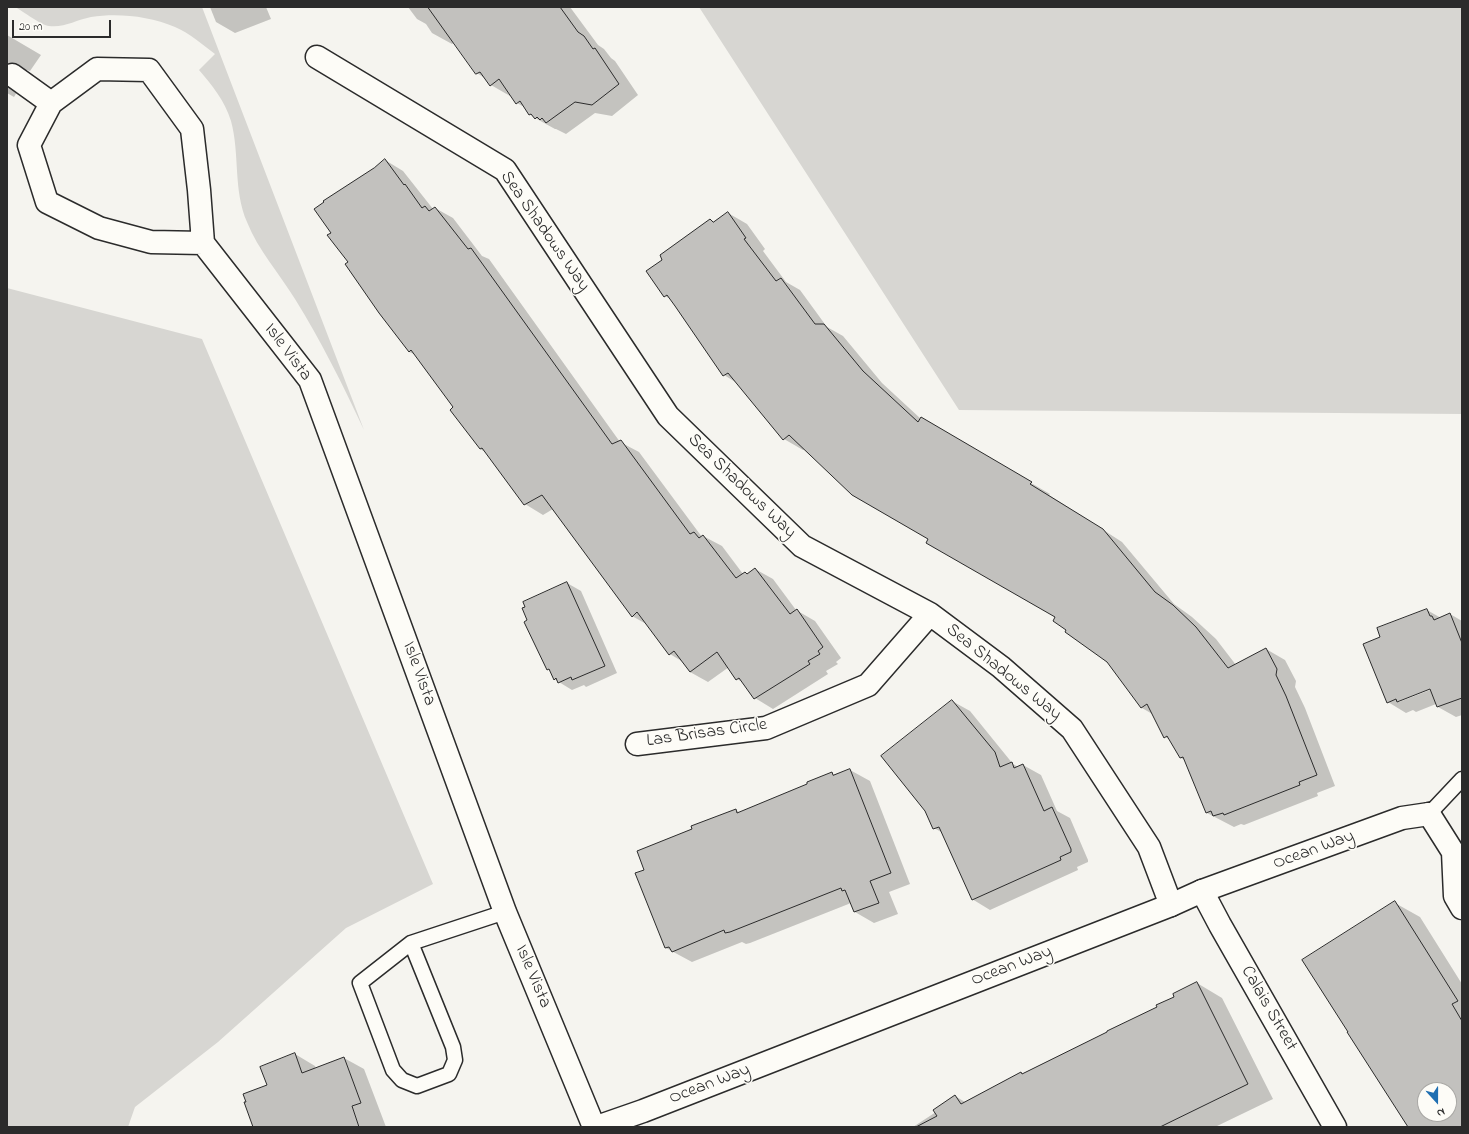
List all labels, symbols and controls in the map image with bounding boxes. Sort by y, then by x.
scale bar [14,12,113,38]
text: 20 m [19,18,42,36]
street label: Sea Shadows Way [494,168,594,296]
street label: Isle Vista [258,320,316,386]
street label: Sea Shadows Way [682,430,800,544]
street label: Sea Shadows Way [941,620,1065,726]
street label: Isle Vista [396,639,440,709]
street label: Las Brisas Circle [645,715,769,753]
street label: Ocean Way [1271,826,1357,876]
street label: Isle Vista [509,942,555,1012]
street label: Ocean Way [969,942,1055,992]
street label: Calais Street [1235,963,1301,1055]
street label: Ocean Way [667,1060,753,1110]
north arrow [1417,1082,1457,1122]
text: N [1435,1103,1447,1121]

